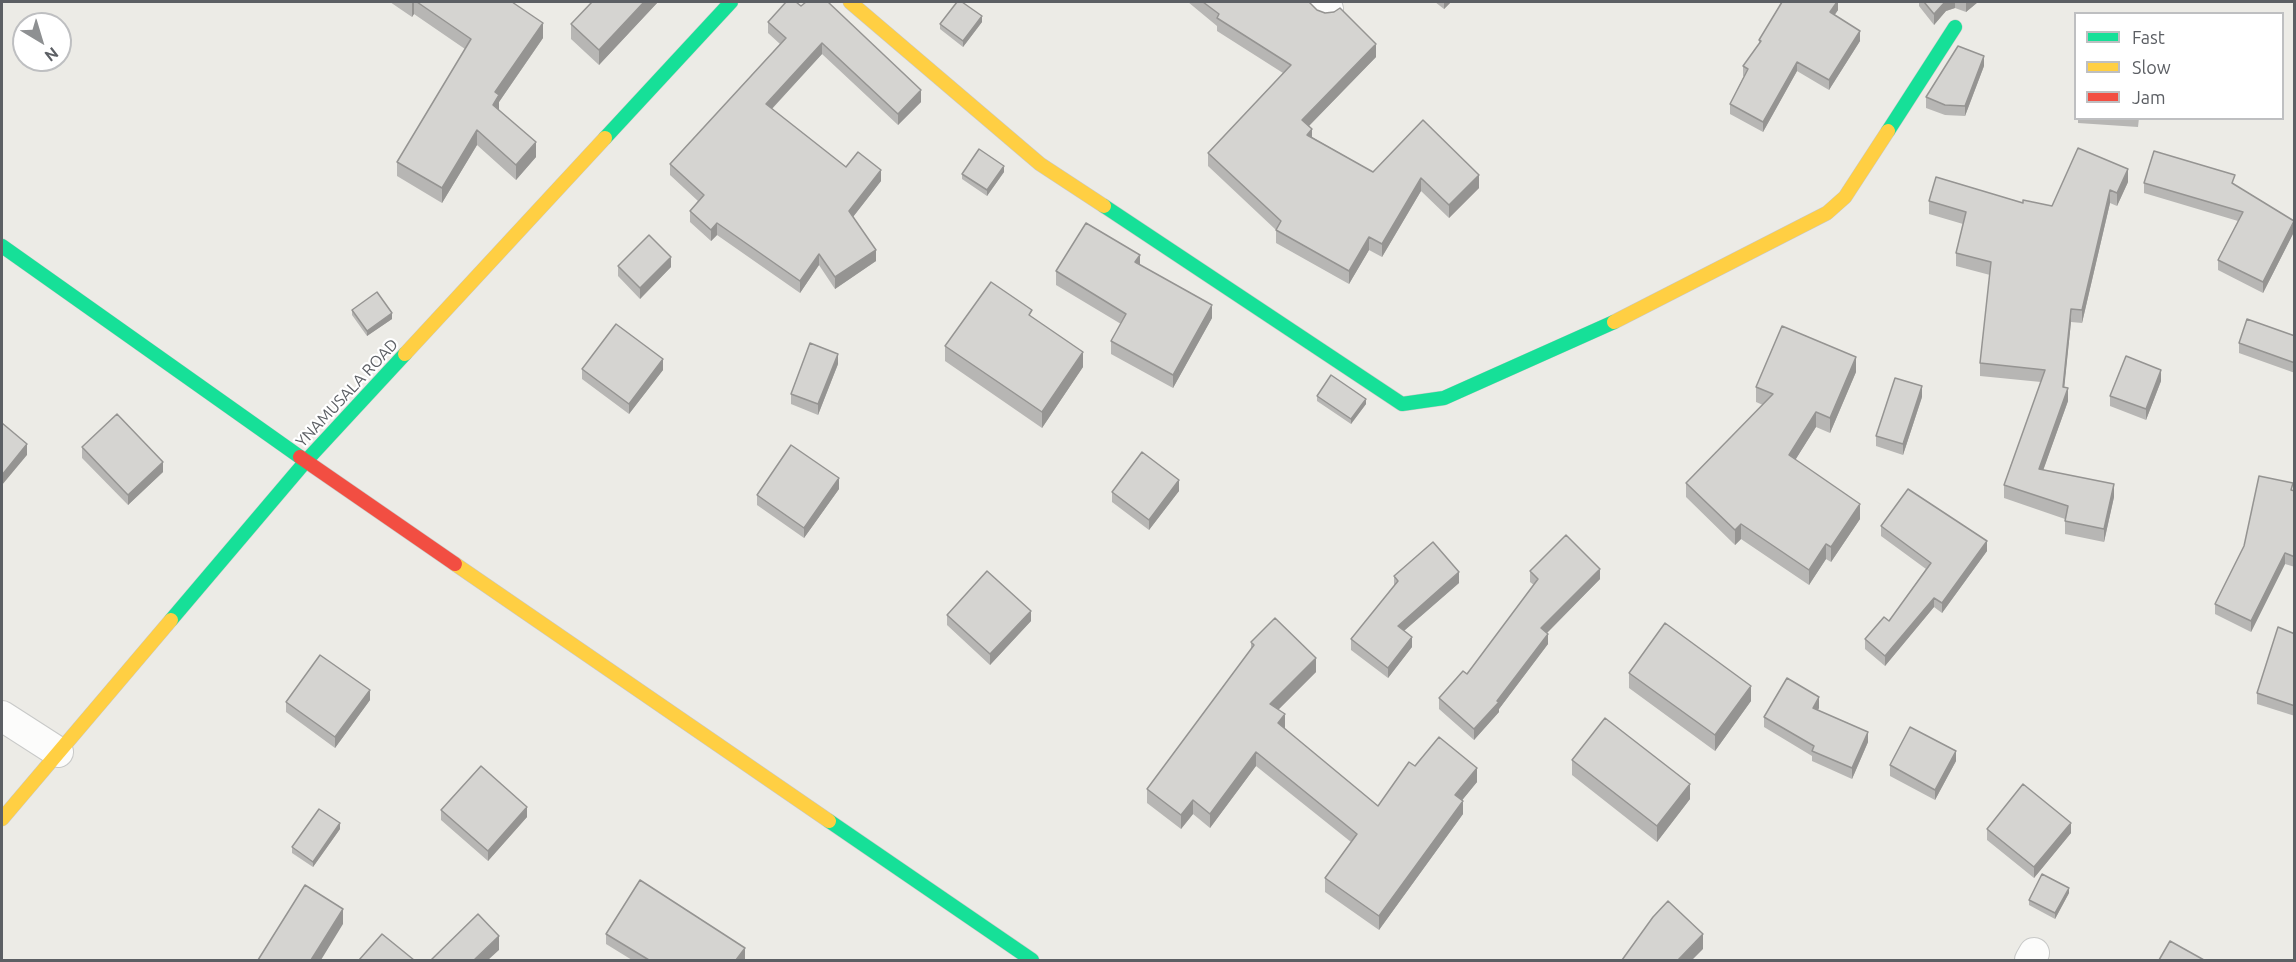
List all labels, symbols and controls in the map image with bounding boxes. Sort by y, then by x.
north arrow [12,12,72,72]
legend [2074,12,2284,120]
text: Fast [2132,27,2165,47]
text: N [42,44,62,65]
text: Slow [2132,57,2171,77]
text: Jam [2132,87,2166,107]
street label: YNAMUSALA ROAD [292,335,402,451]

